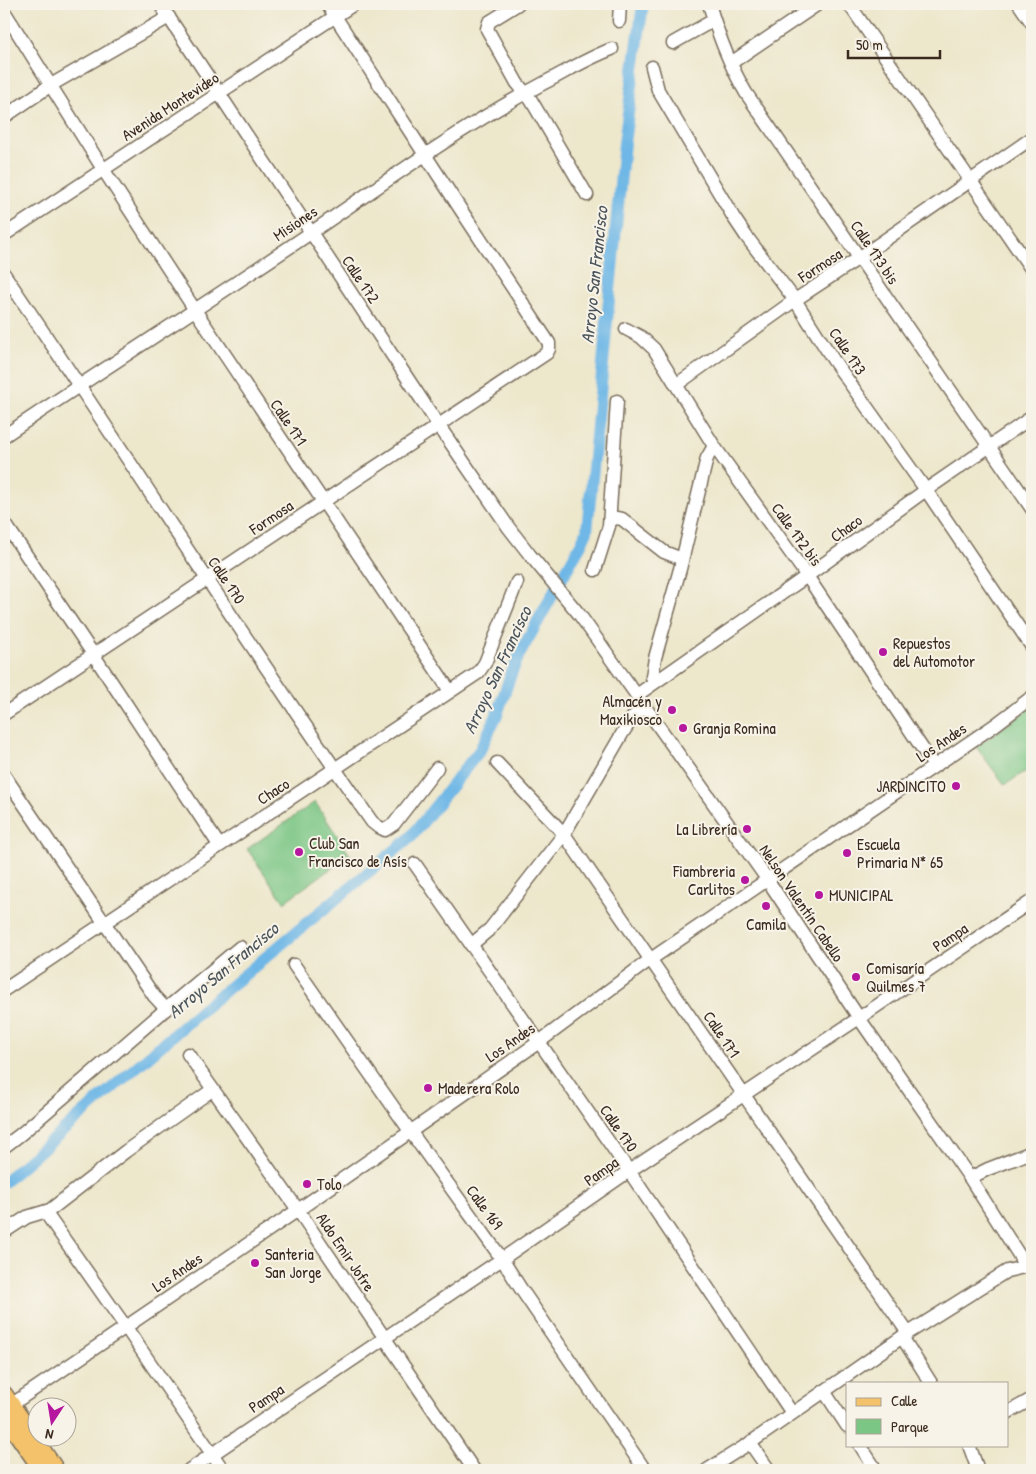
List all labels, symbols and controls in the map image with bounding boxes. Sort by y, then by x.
scale bar [848,28,941,60]
text: 50 m [856,34,883,55]
street label: Avenida Montevideo [117,66,223,146]
street label: Misiones [269,200,321,246]
water label: Arroyo San Francisco [574,204,614,345]
street label: Calle 173 bis [845,216,905,288]
street label: Formosa [793,243,846,288]
street label: Calle 172 [337,251,385,308]
street label: Calle 173 [824,323,872,379]
street label: Calle 171 [265,394,313,450]
street label: Formosa [244,494,297,540]
street label: Calle 172 bis [767,498,827,570]
street label: Chaco [826,509,867,547]
street label: Calle 170 [203,552,251,608]
water label: Arroyo San Francisco [457,601,538,738]
place label: Repuestos del Automotor [893,632,975,672]
marker: Repuestos del Automotor [877,646,889,658]
place label: Almacén y Maxikiosco [600,690,663,730]
marker: Almacén y Maxikiosco [666,704,678,716]
place label: Granja Romina [693,717,776,739]
street label: Los Andes [912,717,970,767]
marker: Granja Romina [677,722,689,734]
street label: Chaco [253,772,294,810]
place label: JARDINCITO [876,775,946,797]
marker: JARDINCITO [950,780,962,792]
place label: La Librería [676,818,737,840]
marker: La Librería [741,823,753,835]
place label: Club San Francisco de Asís [308,832,407,872]
place label: Escuela Primaria N* 65 [857,833,943,873]
street label: Nelson Valentín Cabello [755,840,850,966]
marker: Club San Francisco de Asís [293,846,305,858]
marker: Escuela Primaria N* 65 [841,847,853,859]
place label: Fiambreria Carlitos [672,860,735,900]
marker: Fiambreria Carlitos [739,874,751,886]
place label: MUNICIPAL [829,884,894,906]
marker: MUNICIPAL [813,889,825,901]
marker: Camila [760,900,772,912]
place label: Camila [746,913,786,935]
water label: Arroyo San Francisco [162,915,285,1024]
street label: Pampa [928,917,972,957]
place label: Comisaría Quilmes 7 [866,957,926,997]
marker: Comisaría Quilmes 7 [850,971,862,983]
street label: Calle 171 [698,1006,746,1062]
street label: Los Andes [481,1017,539,1067]
place label: Maderera Rolo [438,1077,520,1099]
marker: Maderera Rolo [422,1082,434,1094]
street label: Calle 170 [595,1100,643,1156]
street label: Pampa [579,1151,623,1191]
place label: Tolo [317,1173,342,1195]
marker: Tolo [301,1178,313,1190]
street label: Calle 169 [461,1180,509,1234]
street label: Aldo Emir Jofre [312,1208,381,1296]
place label: Santeria San Jorge [265,1243,322,1283]
street label: Los Andes [148,1247,206,1297]
marker: Santeria San Jorge [249,1257,261,1269]
street label: Pampa [244,1378,288,1418]
legend [846,1382,1008,1446]
text: Calle [891,1390,918,1411]
north arrow [28,1396,78,1446]
text: Parque [891,1416,929,1437]
text: N [43,1425,55,1445]

